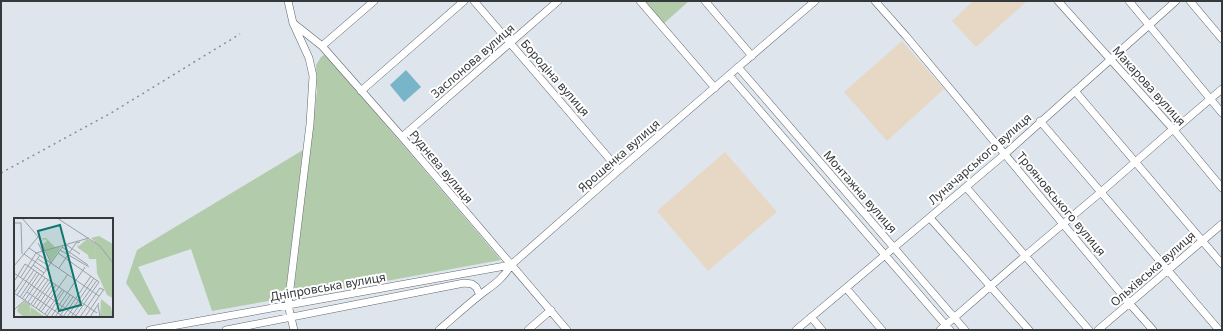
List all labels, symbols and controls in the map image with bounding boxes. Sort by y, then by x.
street label: Заслонова вулиця [427,20,518,102]
street label: Бородіна вулиця [517,35,594,120]
street label: Макарова вулиця [1109,42,1190,129]
street label: Луначарського вулиця [924,109,1035,208]
street label: Ярошенка вулиця [574,115,663,196]
street label: Руднєва вулиця [406,126,477,207]
street label: Монтажна вулиця [820,147,901,237]
street label: Трояновського вулиця [1013,148,1110,259]
inset map [14,218,113,317]
street label: Ольхівська вулиця [1106,227,1199,310]
street label: Дніпровська вулиця [269,268,387,305]

